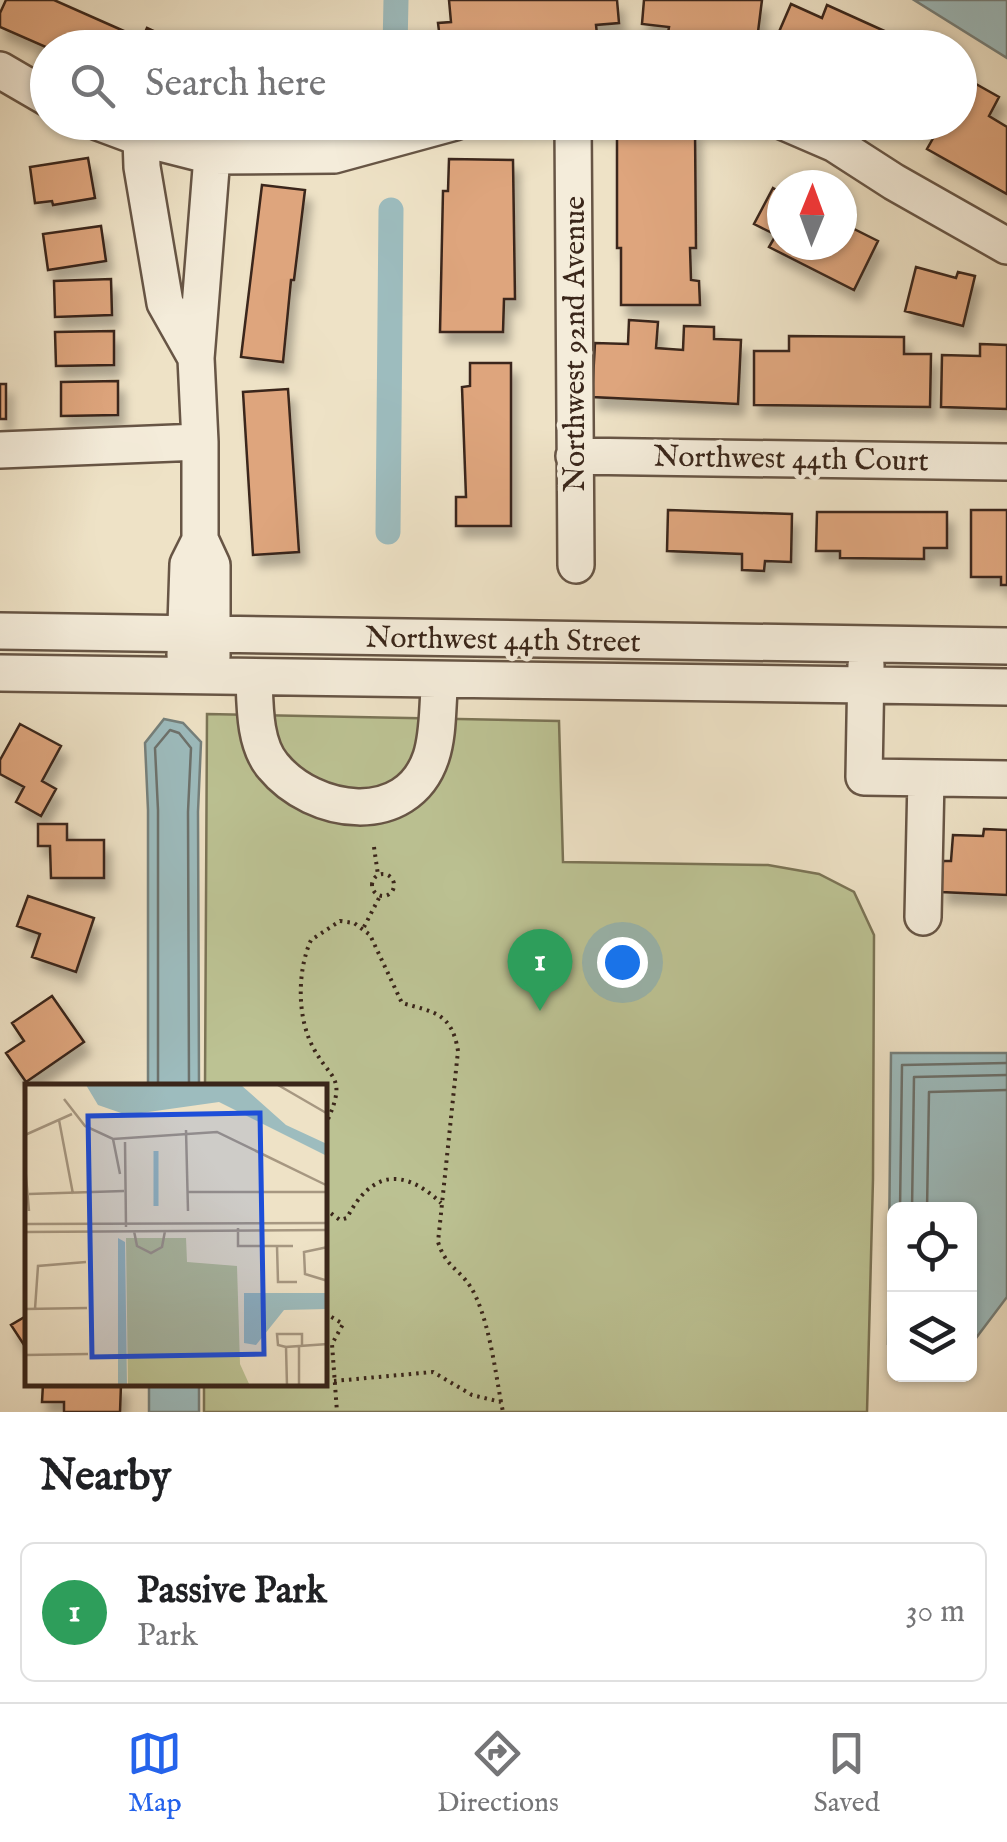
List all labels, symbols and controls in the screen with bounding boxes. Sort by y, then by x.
search box [30,30,977,140]
icon: search [65,58,120,113]
text: Search here [145,61,326,109]
north arrow [767,170,857,260]
street label: Northwest 92nd Avenue [557,196,595,492]
street label: Northwest 44th Court [653,439,929,481]
street label: Northwest 44th Street [365,620,641,662]
pin: 1 [508,928,572,1011]
your location [597,937,648,988]
inset map [25,1084,328,1387]
map controls [887,1202,977,1382]
button: locate [887,1202,977,1292]
button: layers [887,1292,977,1382]
text: Nearby [40,1451,171,1504]
text: Passive Park [137,1568,327,1616]
text: 1 [69,1592,80,1633]
text: 30 m [906,1592,965,1633]
text: Park [137,1616,198,1657]
tab: Map [127,1726,182,1821]
tab: Directions [437,1726,559,1821]
tab: Saved [813,1726,880,1821]

